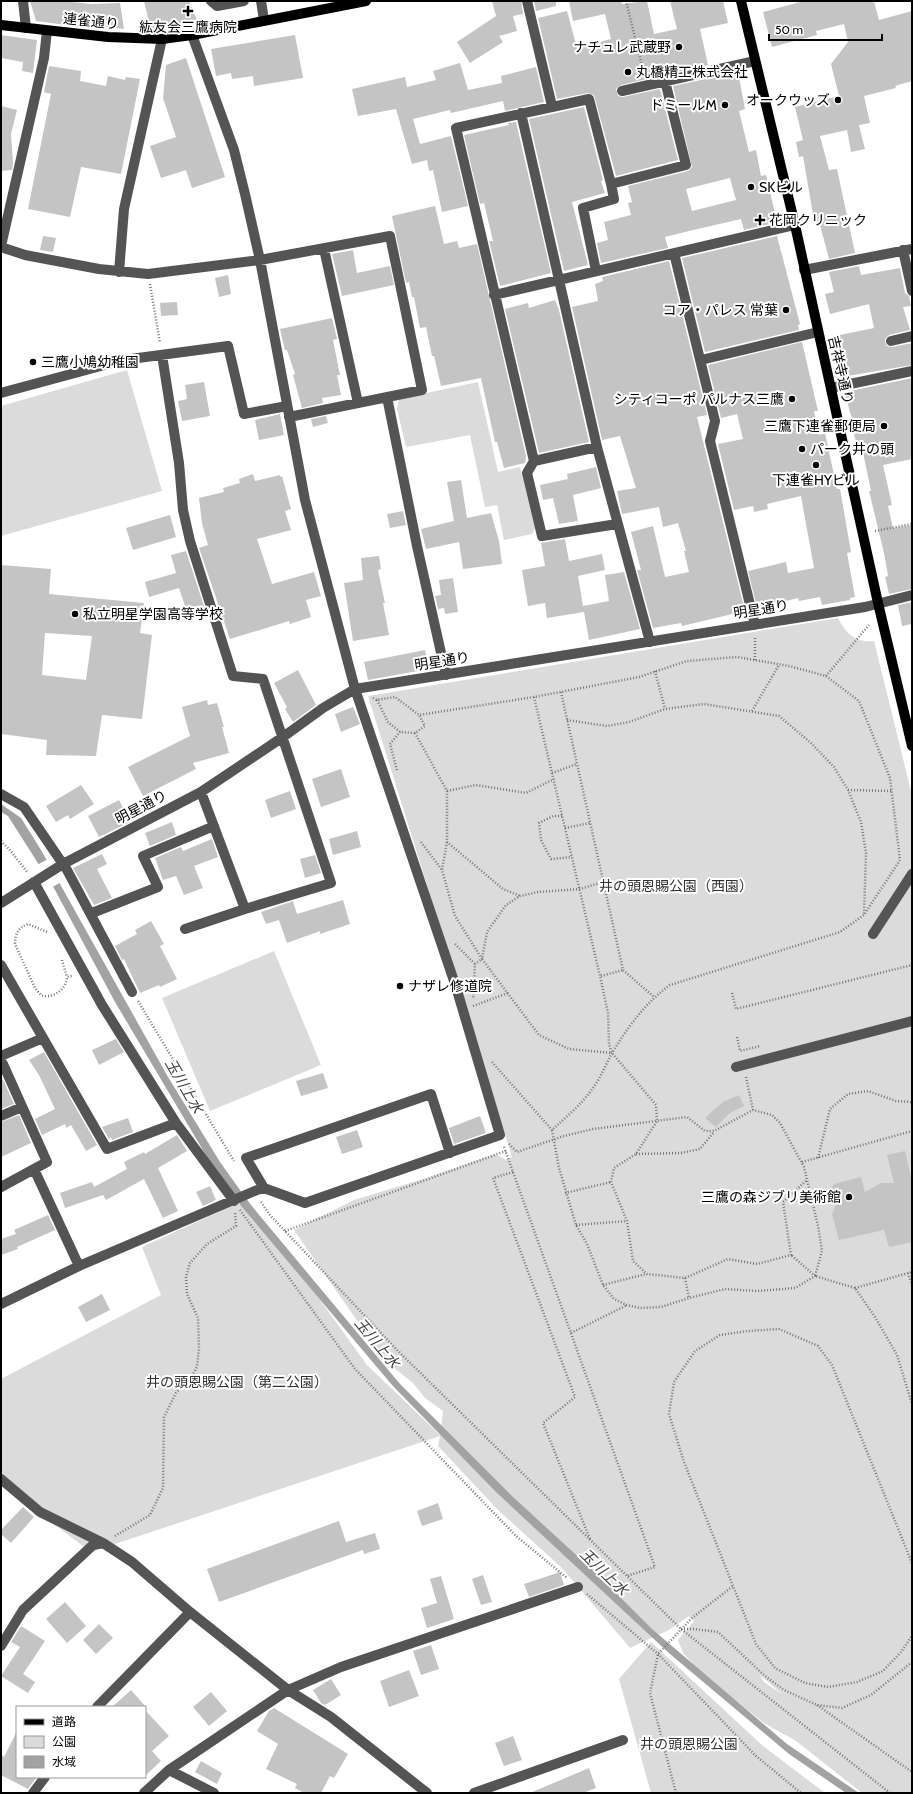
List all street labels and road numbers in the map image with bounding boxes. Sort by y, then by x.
street label: 連雀通り [62,9,120,33]
street label: 吉祥寺通り [824,334,858,406]
street label: 明星通り [732,596,790,622]
street label: 明星通り [413,648,471,674]
street label: 明星通り [112,786,170,828]

